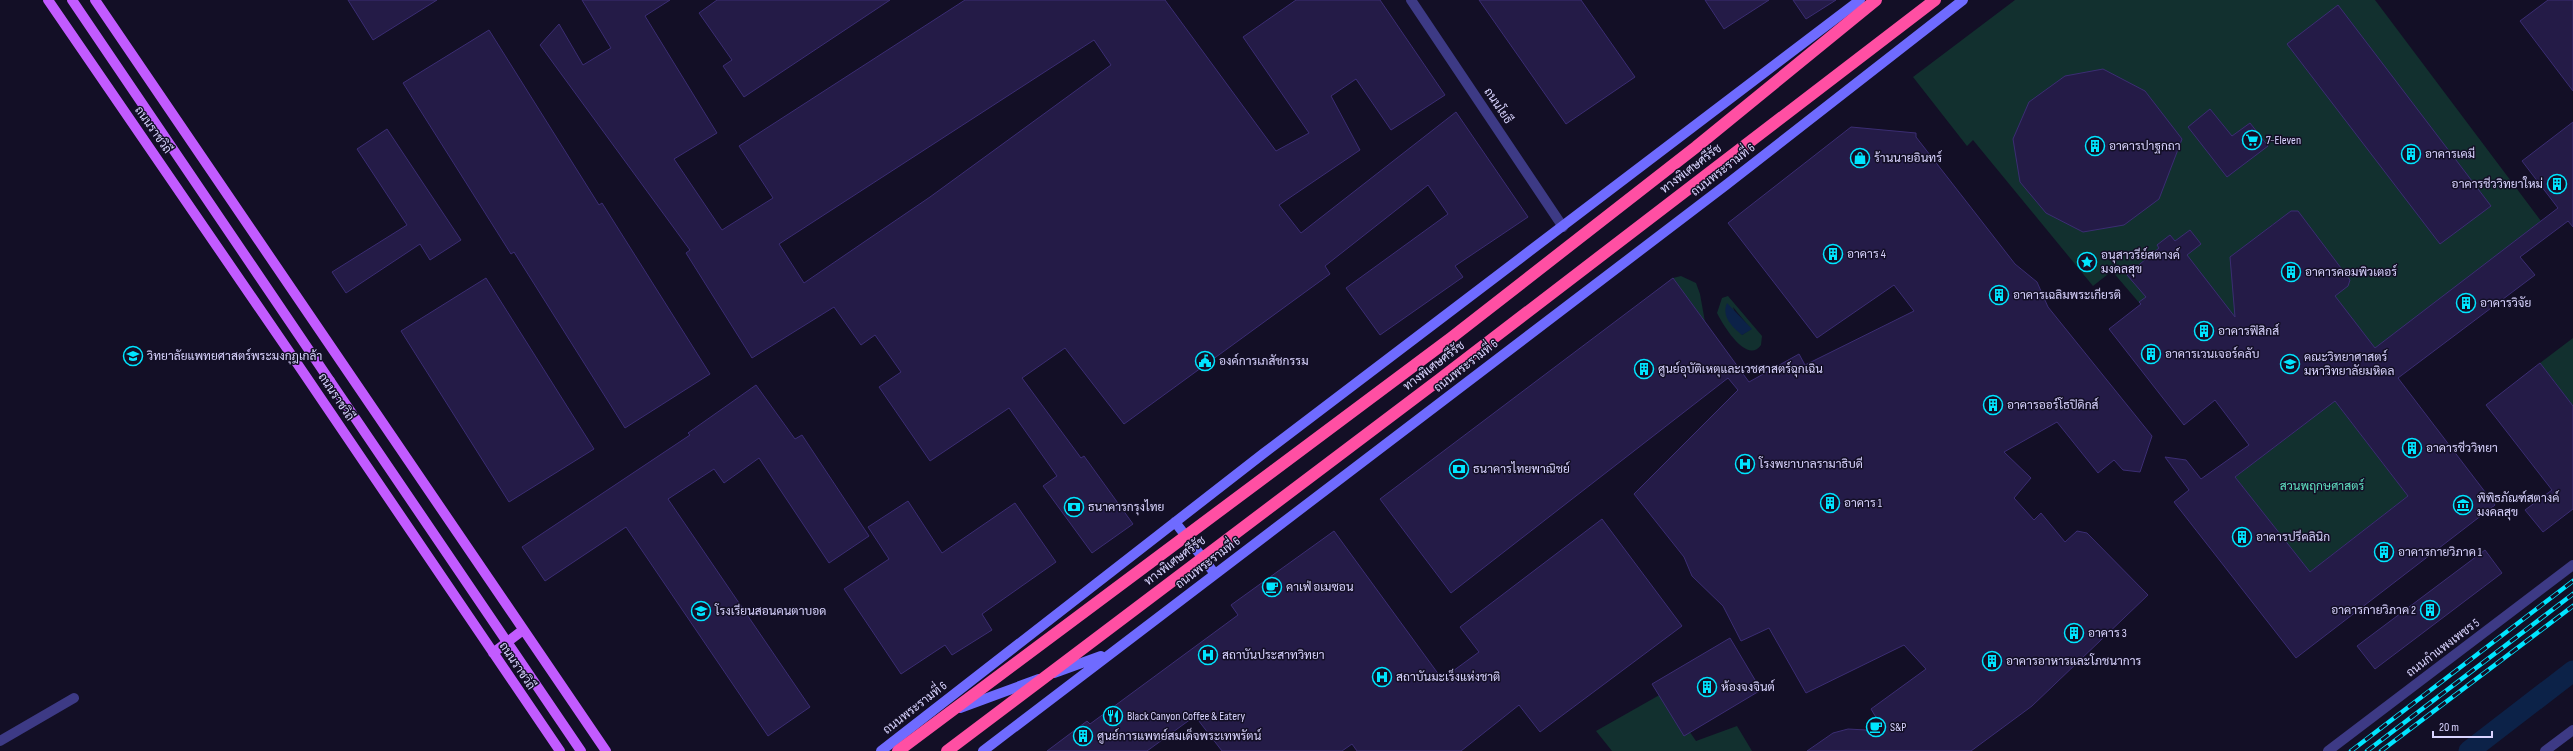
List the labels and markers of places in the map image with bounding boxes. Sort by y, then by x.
supermarket icon: 7-Eleven [2241,129,2263,151]
place label: 7-Eleven [2266,133,2301,148]
building icon: อาคารปาฐกถา [2084,135,2106,157]
place label: อาคารปาฐกถา [2109,139,2181,154]
building icon: อาคารเคมี [2400,143,2422,165]
place label: อาคารเคมี [2425,146,2475,162]
shop icon: ร้านนายอินทร์ [1849,147,1871,169]
place label: ร้านนายอินทร์ [1874,150,1942,166]
building icon: อาคารชีววิทยาใหม่ [2546,173,2568,195]
place label: อาคารชีววิทยาใหม่ [2452,176,2543,192]
building icon: อาคาร 4 [1822,243,1844,265]
place label: อาคาร 4 [1847,247,1886,262]
place label: อนุสาวรีย์สตางค์ มงคลสุข [2101,247,2180,278]
place icon: อนุสาวรีย์สตางค์ มงคลสุข [2076,251,2098,273]
building icon: อาคารคอมพิวเตอร์ [2280,261,2302,283]
place label: อาคารคอมพิวเตอร์ [2305,264,2397,280]
building icon: อาคารเฉลิมพระเกียรติ [1988,284,2010,306]
place label: อาคารเฉลิมพระเกียรติ [2013,287,2121,303]
building icon: อาคารวิจัย [2455,292,2477,314]
place label: อาคารวิจัย [2480,296,2531,311]
building icon: อาคารฟิสิกส์ [2193,320,2215,342]
place label: อาคารฟิสิกส์ [2218,323,2279,339]
building icon: อาคารเวนเจอร์คลับ [2140,343,2162,365]
school or university icon: วิทยาลัยแพทยศาสตร์พระมงกุฎเกล้า [122,345,144,367]
place label: อาคารเวนเจอร์คลับ [2165,346,2259,362]
place label: วิทยาลัยแพทยศาสตร์พระมงกุฎเกล้า [146,348,322,365]
place label: คณะวิทยาศาสตร์ มหาวิทยาลัยมหิดล [2304,349,2394,379]
public building icon: องค์การเภสัชกรรม [1194,350,1216,372]
place label: องค์การเภสัชกรรม [1219,353,1309,369]
school or university icon: คณะวิทยาศาสตร์ มหาวิทยาลัยมหิดล [2279,353,2301,375]
building icon: ศูนย์อุบัติเหตุและเวชศาสตร์ฉุกเฉิน [1633,358,1655,380]
place label: ศูนย์อุบัติเหตุและเวชศาสตร์ฉุกเฉิน [1658,361,1823,378]
building icon: อาคารออร์โธปิดิกส์ [1982,394,2004,416]
place label: อาคารออร์โธปิดิกส์ [2007,397,2099,413]
building icon: อาคารชีววิทยา [2401,437,2423,459]
place label: อาคารชีววิทยา [2426,440,2498,456]
hospital icon: โรงพยาบาลรามาธิบดี [1734,453,1756,475]
place label: โรงพยาบาลรามาธิบดี [1758,456,1863,472]
bank icon: ธนาคารไทยพาณิชย์ [1448,458,1470,480]
place label: ธนาคารไทยพาณิชย์ [1473,461,1570,477]
place label: พิพิธภัณฑ์สตางค์ มงคลสุข [2477,490,2559,521]
building icon: อาคาร 1 [1819,492,1841,514]
museum icon: พิพิธภัณฑ์สตางค์ มงคลสุข [2452,494,2474,516]
bank icon: ธนาคารกรุงไทย [1063,496,1085,518]
place label: อาคาร 1 [1844,496,1883,511]
place label: ธนาคารกรุงไทย [1088,499,1164,516]
building icon: อาคารปรีคลินิก [2231,526,2253,548]
place label: อาคารปรีคลินิก [2256,529,2330,545]
building icon: อาคารกายวิภาค 1 [2373,541,2395,563]
place label: อาคารกายวิภาค 1 [2398,545,2483,560]
cafe icon: คาเฟ่ อเมซอน [1261,576,1283,598]
place label: คาเฟ่ อเมซอน [1286,580,1354,595]
building icon: อาคารกายวิภาค 2 [2419,599,2441,621]
school or university icon: โรงเรียนสอนคนตาบอด [690,600,712,622]
place label: โรงเรียนสอนคนตาบอด [714,603,826,619]
place label: อาคารกายวิภาค 2 [2331,603,2416,618]
building icon: อาคาร 3 [2063,622,2085,644]
place label: อาคาร 3 [2088,626,2127,641]
hospital icon: สถาบันประสาทวิทยา [1197,644,1219,666]
place label: สถาบันประสาทวิทยา [1222,648,1325,663]
building icon: อาคารอาหารและโภชนาการ [1981,650,2003,672]
place label: อาคารอาหารและโภชนาการ [2006,653,2142,669]
hospital icon: สถาบันมะเร็งแห่งชาติ [1371,666,1393,688]
place label: สถาบันมะเร็งแห่งชาติ [1396,668,1500,685]
building icon: ห้องจงจินต์ [1696,676,1718,698]
place label: ห้องจงจินต์ [1721,679,1775,695]
restaurant icon: Black Canyon Coffee & Eatery [1102,705,1124,727]
place label: Black Canyon Coffee & Eatery [1127,709,1245,724]
cafe icon: S&P [1865,716,1887,738]
place label: S&P [1890,720,1906,735]
building icon: ศูนย์การแพทย์สมเด็จพระเทพรัตน์ [1072,725,1094,747]
place label: ศูนย์การแพทย์สมเด็จพระเทพรัตน์ [1097,727,1262,744]

